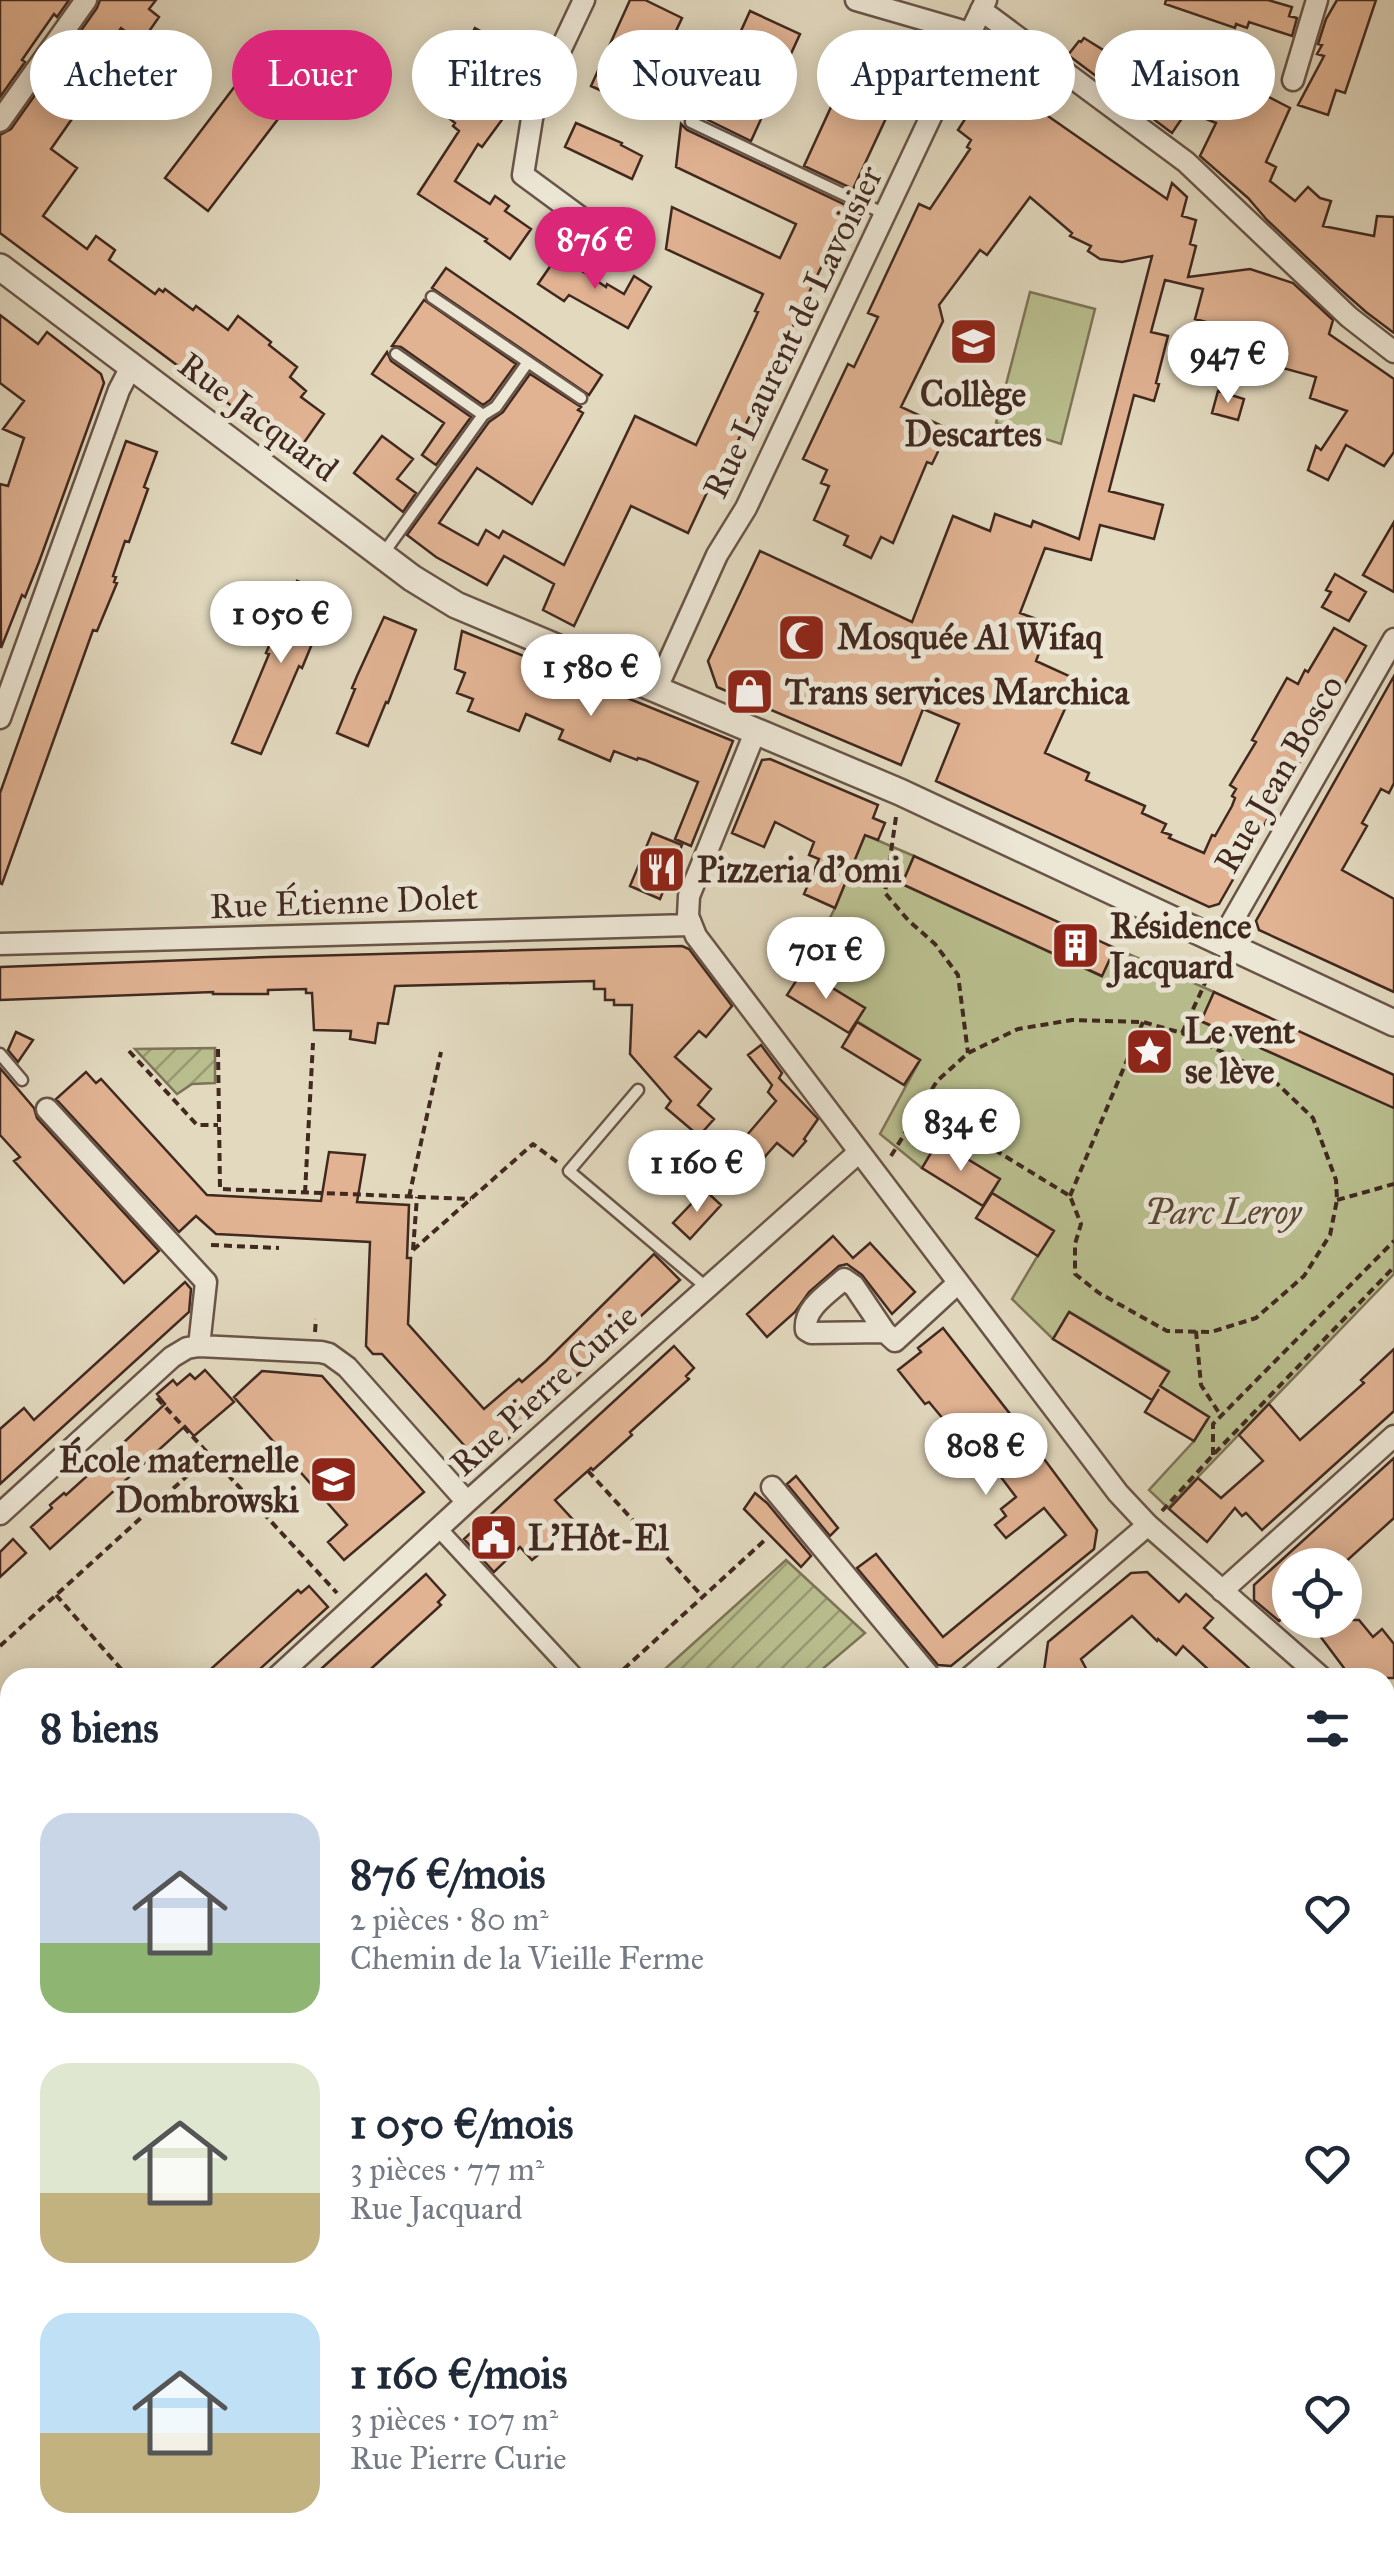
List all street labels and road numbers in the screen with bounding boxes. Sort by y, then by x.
street label: Rue Laurent de Lavoisier [694,158,893,505]
street label: Rue Jacquard [170,343,347,491]
street label: Rue Jean Bosco [1205,668,1353,880]
street label: Rue Étienne Dolet [209,874,479,928]
street label: Rue Pierre Curie [442,1295,646,1485]

